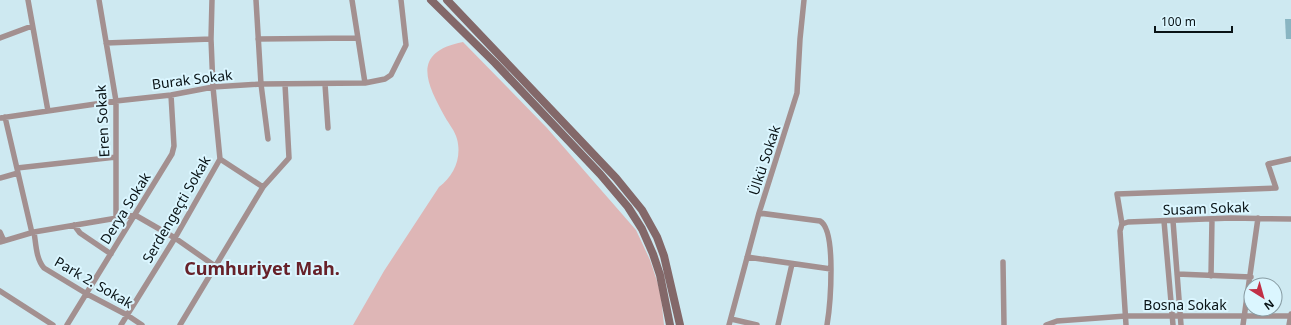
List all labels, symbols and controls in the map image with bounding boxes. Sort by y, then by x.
scale bar [1155,8,1232,34]
text: 100 m [1161,13,1196,30]
street label: Burak Sokak [151,65,234,93]
street label: Eren Sokak [91,84,113,158]
street label: Ülkü Sokak [744,122,784,197]
street label: Serdengeçti Sokak [138,152,215,266]
street label: Derya Sokak [95,168,155,248]
street label: Susam Sokak [1162,197,1250,219]
street label: Park 2. Sokak [51,252,137,312]
district label: Cumhuriyet Mah. [184,256,340,280]
north arrow [1243,277,1283,317]
street label: Bosna Sokak [1143,295,1227,314]
text: N [1261,297,1277,314]

